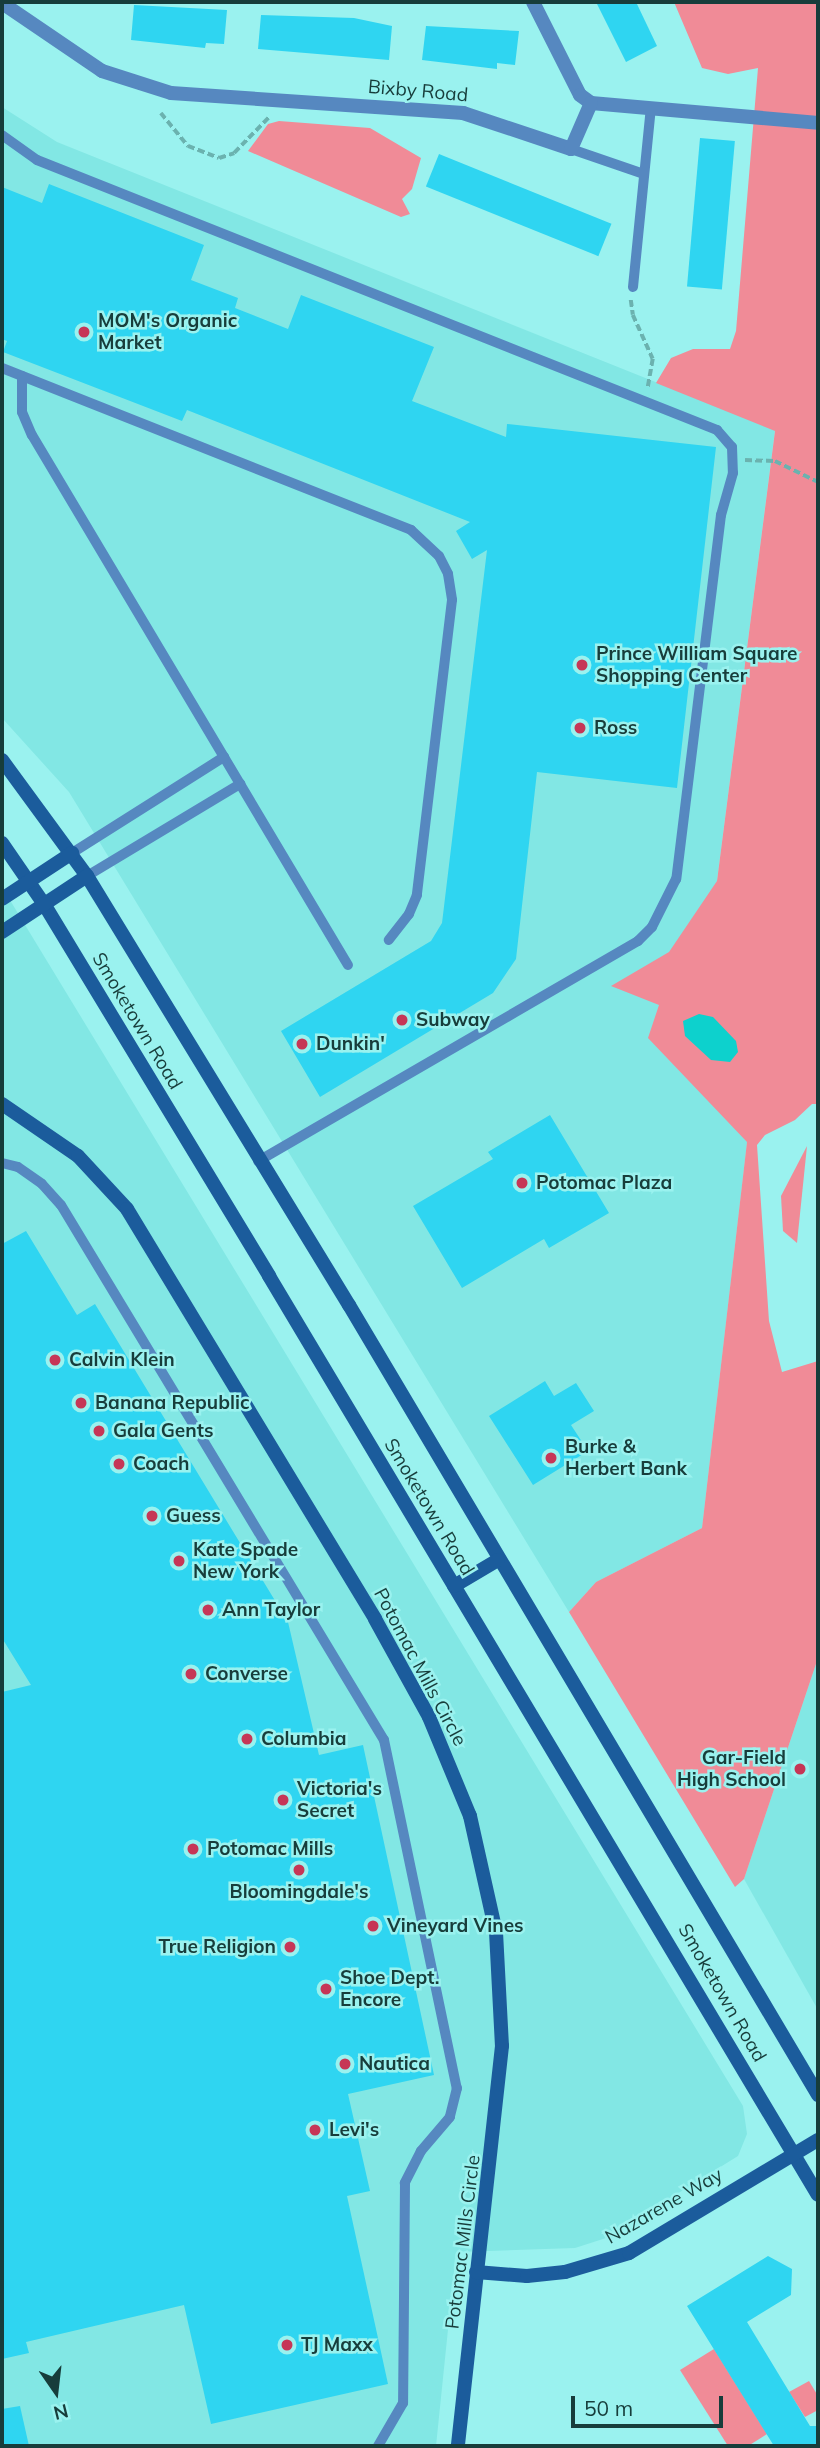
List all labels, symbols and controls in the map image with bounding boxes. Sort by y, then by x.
street label: Bixby Road [367,75,469,107]
place label: MOM's Organic Market [98,310,237,354]
marker: MOM's Organic Market [76,324,92,340]
place label: Prince William Square Shopping Center [596,643,797,687]
marker: Prince William Square Shopping Center [574,657,590,673]
place label: Ross [594,717,637,739]
marker: Ross [572,720,588,736]
street label: Smoketown Road [87,948,187,1094]
place label: Subway [416,1009,490,1031]
marker: Subway [394,1012,410,1028]
place label: Dunkin' [316,1033,385,1055]
marker: Dunkin' [294,1036,310,1052]
place label: Potomac Plaza [536,1172,672,1194]
marker: Potomac Plaza [514,1175,530,1191]
place label: Calvin Klein [69,1349,175,1371]
marker: Calvin Klein [47,1352,63,1368]
place label: Banana Republic [95,1392,249,1414]
marker: Banana Republic [73,1395,89,1411]
place label: Gala Gents [113,1420,213,1442]
marker: Gala Gents [91,1423,107,1439]
street label: Smoketown Road [379,1434,479,1580]
place label: Burke & Herbert Bank [565,1436,687,1480]
marker: Burke & Herbert Bank [543,1450,559,1466]
place label: Coach [133,1453,189,1475]
marker: Coach [111,1456,127,1472]
place label: Guess [166,1505,221,1527]
marker: Guess [144,1508,160,1524]
place label: Kate Spade New York [193,1539,298,1583]
marker: Kate Spade New York [171,1553,187,1569]
street label: Potomac Mills Circle [369,1584,471,1750]
place label: Ann Taylor [222,1599,320,1621]
marker: Ann Taylor [200,1602,216,1618]
place label: Converse [205,1663,288,1685]
marker: Converse [183,1666,199,1682]
place label: Columbia [261,1728,346,1750]
marker: Columbia [239,1731,255,1747]
place label: Gar-Field High School [677,1747,786,1791]
marker: Gar-Field High School [792,1761,808,1777]
place label: Victoria's Secret [297,1778,382,1822]
marker: Victoria's Secret [275,1792,291,1808]
place label: Potomac Mills [207,1838,333,1860]
marker: Potomac Mills [185,1841,201,1857]
marker: Bloomingdale's [291,1862,307,1878]
place label: Bloomingdale's [230,1881,368,1903]
place label: Vineyard Vines [387,1915,524,1937]
marker: Vineyard Vines [365,1918,381,1934]
street label: Smoketown Road [673,1920,771,2066]
place label: True Religion [158,1936,276,1958]
marker: True Religion [282,1939,298,1955]
place label: Shoe Dept. Encore [340,1967,439,2011]
marker: Shoe Dept. Encore [318,1981,334,1997]
place label: Nautica [359,2053,430,2075]
marker: Nautica [337,2056,353,2072]
place label: Levi's [329,2119,379,2141]
marker: Levi's [307,2122,323,2138]
street label: Potomac Mills Circle [441,2154,485,2330]
street label: Nazarene Way [601,2163,727,2249]
place label: TJ Maxx [301,2334,373,2356]
marker: TJ Maxx [279,2337,295,2353]
north arrow [21,2357,91,2427]
scale bar [575,2382,727,2426]
text: 50 m [584,2395,633,2421]
text: N [51,2399,71,2426]

